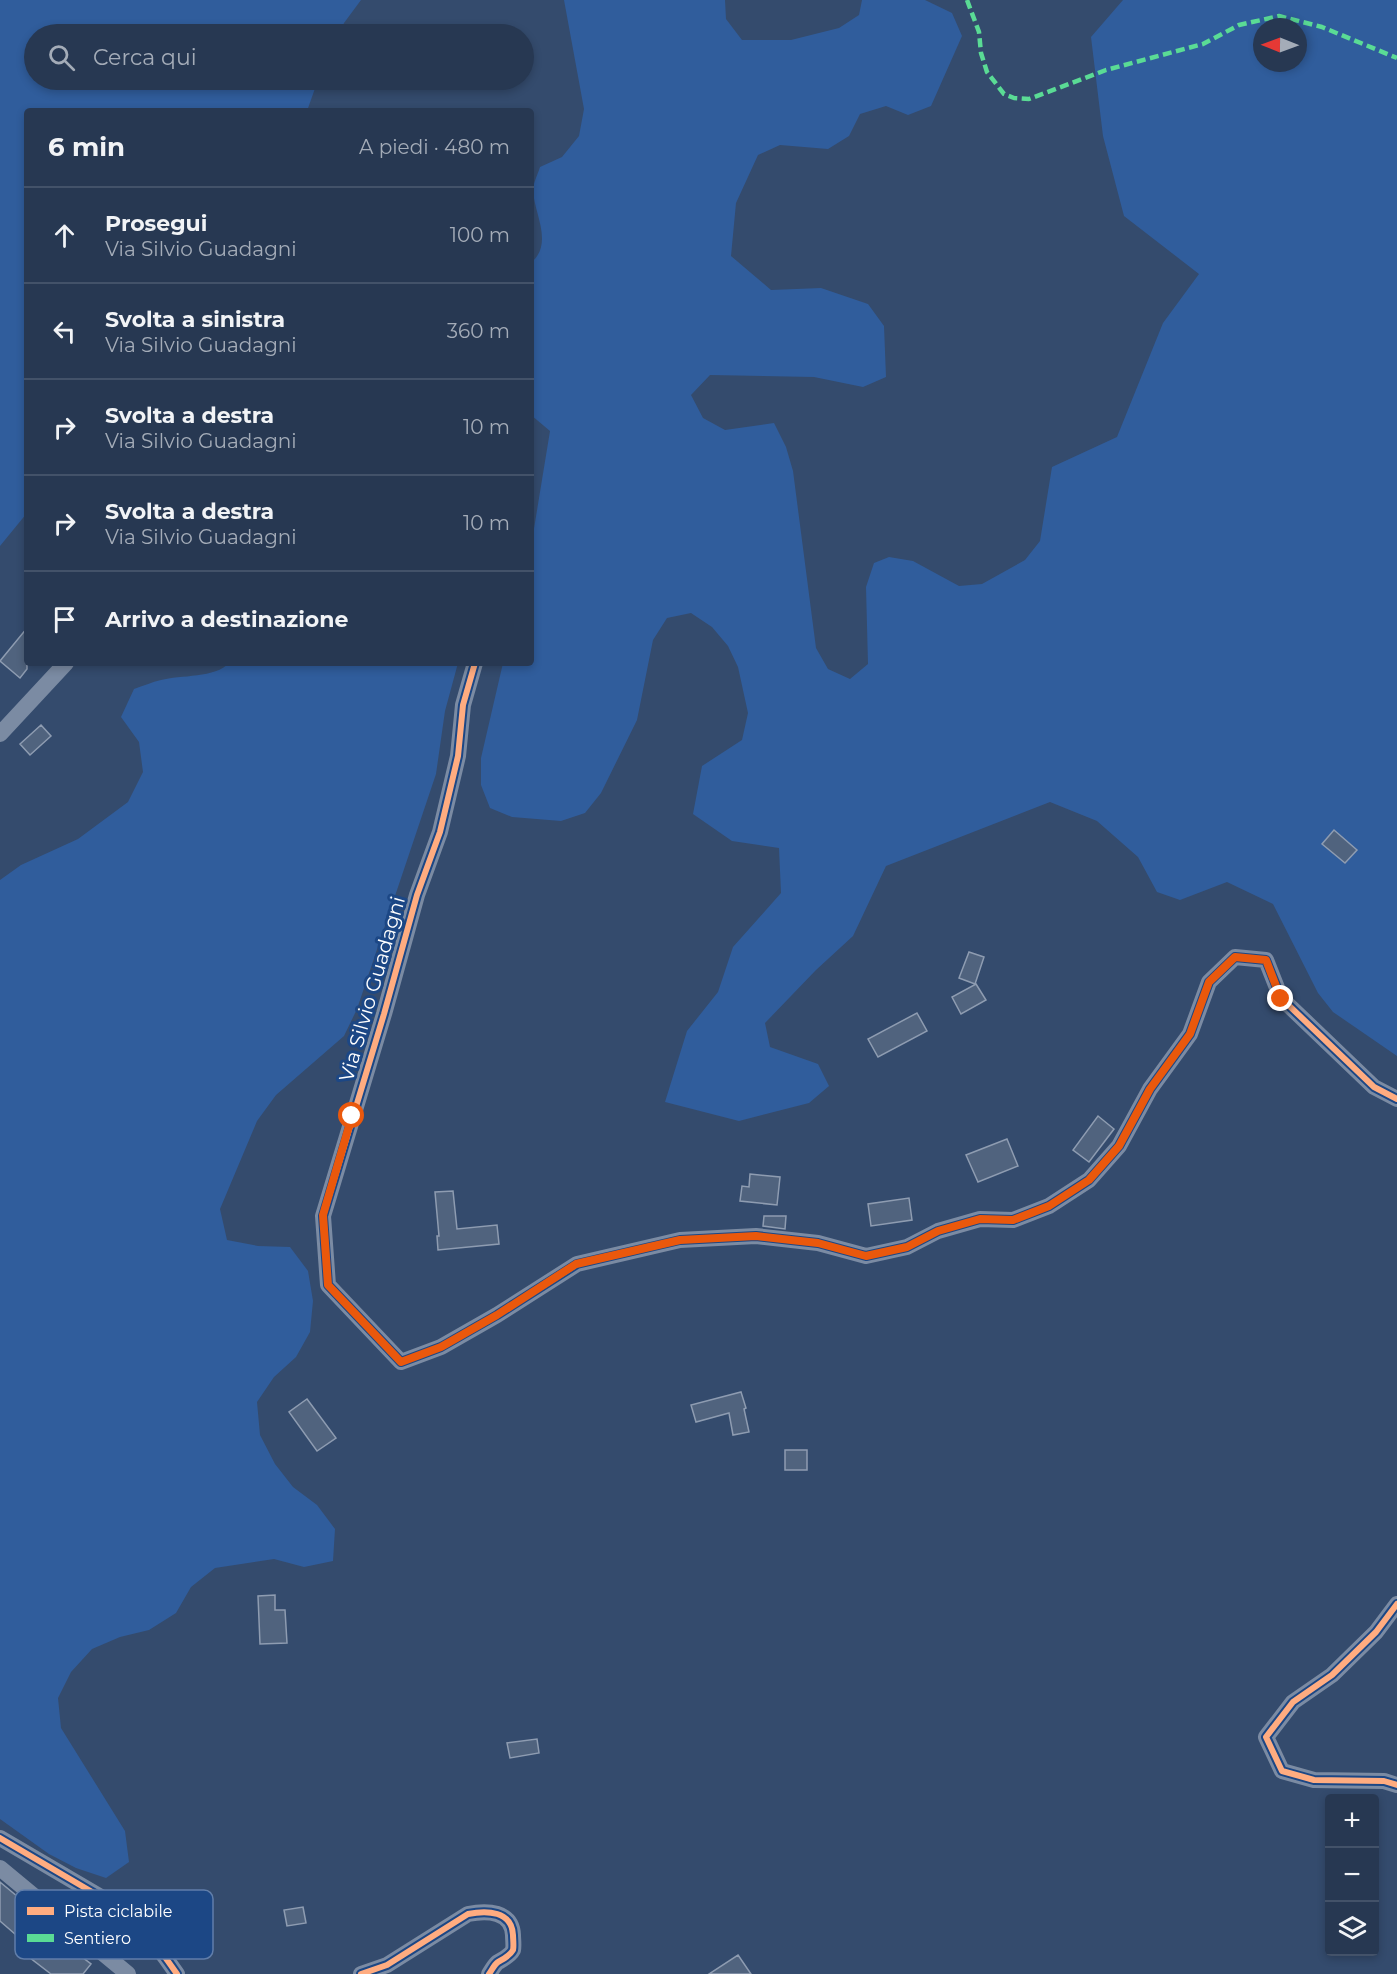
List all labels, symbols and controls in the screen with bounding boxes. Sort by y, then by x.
north arrow [1253,18,1307,72]
search box [24,24,534,90]
icon: search [45,41,78,74]
text: Cerca qui [93,44,197,71]
text: 6 min [48,131,125,163]
text: A piedi · 480 m [359,135,510,159]
text: Prosegui [105,210,207,237]
icon: ahead [48,219,81,252]
text: 100 m [450,223,510,247]
text: Via Silvio Guadagni [105,237,297,261]
text: Svolta a sinistra [105,306,285,333]
icon: left [48,315,81,348]
text: 360 m [447,319,510,343]
text: Via Silvio Guadagni [105,333,297,357]
text: Svolta a destra [105,402,274,429]
icon: right [48,411,81,444]
text: 10 m [463,415,510,439]
text: Via Silvio Guadagni [105,429,297,453]
text: Svolta a destra [105,498,274,525]
icon: right [48,507,81,540]
text: 10 m [463,511,510,535]
text: Via Silvio Guadagni [105,525,297,549]
icon: arrive [48,603,81,636]
text: Arrivo a destinazione [105,606,348,633]
street label: Via Silvio Guadagni [334,894,410,1084]
route end [1267,985,1293,1011]
route start [338,1102,364,1128]
map controls [1325,1794,1379,1956]
button: + [1325,1794,1379,1848]
button: − [1325,1848,1379,1902]
legend [15,1890,213,1959]
text: Pista ciclabile [64,1902,172,1921]
button: layers [1325,1902,1379,1956]
text: Sentiero [64,1929,131,1948]

